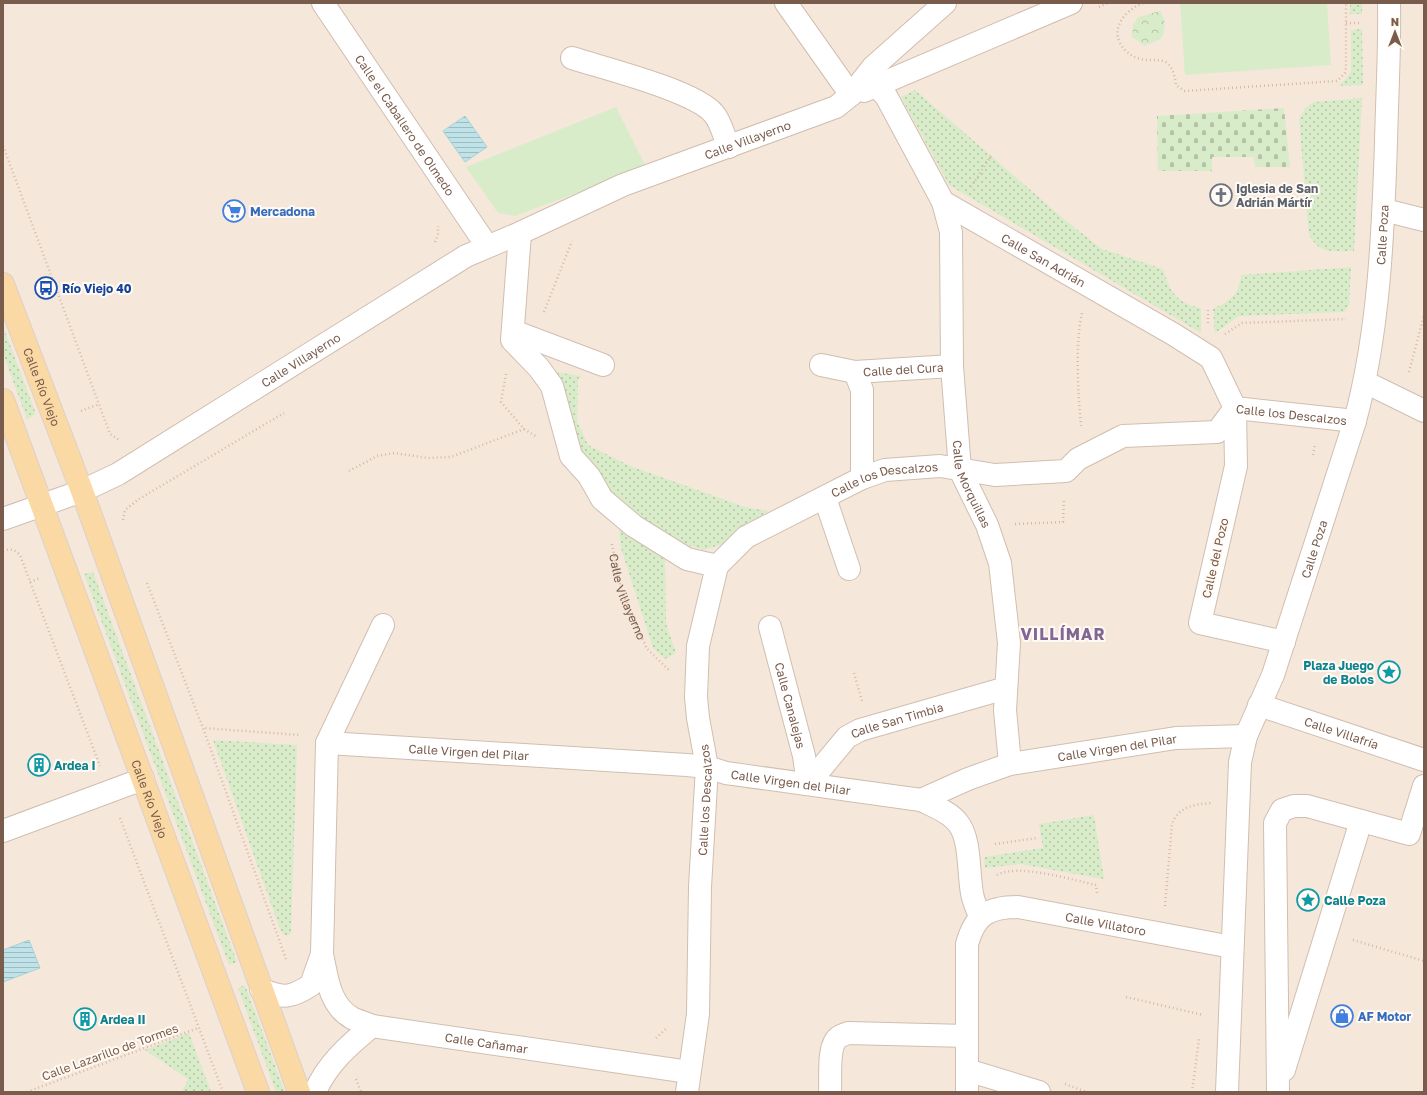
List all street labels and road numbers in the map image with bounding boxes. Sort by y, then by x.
street label: Calle el Caballero de Olmedo [352,51,458,198]
street label: Calle Villayerno [702,117,793,162]
street label: Calle Poza [1372,204,1391,266]
street label: Calle San Adrián [999,230,1088,290]
street label: Calle Villayerno [258,329,343,390]
street label: Calle Río Viejo [20,345,64,428]
street label: Calle del Cura [863,359,944,379]
street label: Calle los Descalzos [1235,401,1348,428]
street label: Calle Morquillas [950,439,995,530]
street label: Calle los Descalzos [828,459,939,500]
street label: Calle del Pozo [1198,516,1232,600]
street label: Calle Poza [1297,518,1330,580]
street label: Calle Villayerno [607,552,650,642]
street label: Calle Canalejas [772,661,809,750]
street label: Calle San Timbia [848,699,945,741]
street label: Calle Villafría [1302,713,1381,752]
street label: Calle Virgen del Pilar [1056,730,1178,764]
street label: Calle Virgen del Pilar [408,740,530,763]
street label: Calle los Descalzos [694,743,715,856]
street label: Calle Río Viejo [129,757,171,840]
street label: Calle Virgen del Pilar [730,766,852,798]
street label: Calle Villatoro [1064,908,1147,938]
street label: Calle Lazarillo de Tormes [40,1020,180,1084]
street label: Calle Cañamar [444,1029,529,1056]

